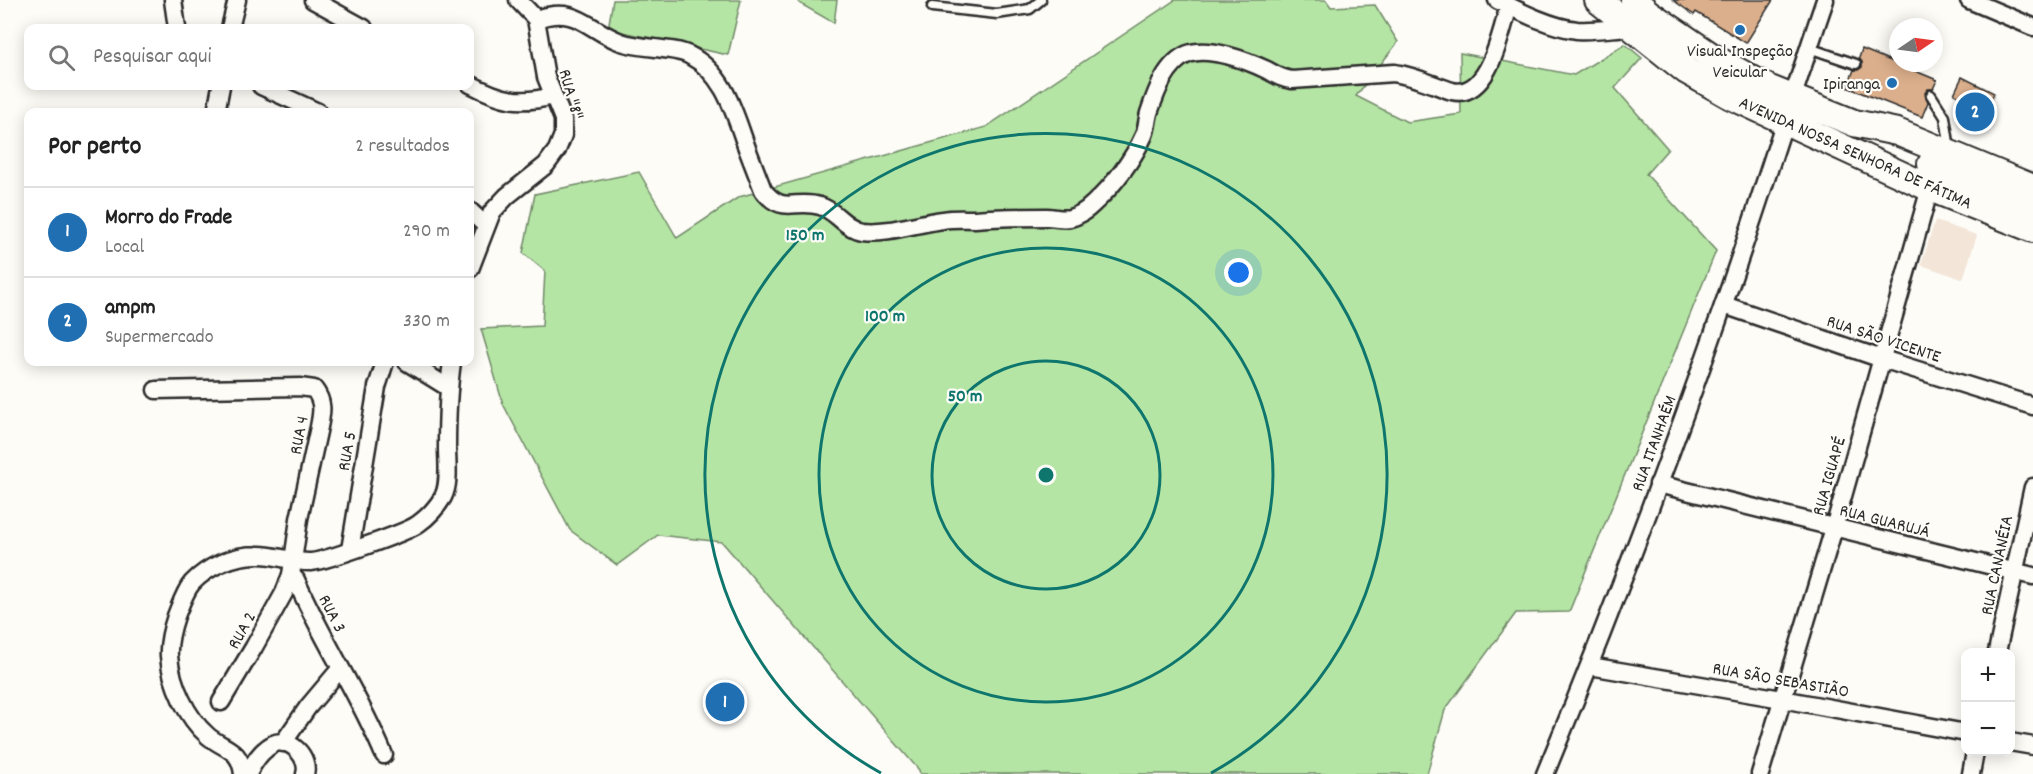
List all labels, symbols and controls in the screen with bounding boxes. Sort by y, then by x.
north arrow [1889,18,1943,72]
marker: Visual Inspeção Veicular [1733,23,1747,37]
search box [24,24,474,90]
place label: Visual Inspeção Veicular [1687,40,1793,86]
icon: search [45,41,78,74]
text: Pesquisar aqui [93,42,212,73]
street label: RUA "8" [550,67,589,123]
place label: Ipiranga [1823,73,1881,98]
marker: Ipiranga [1885,76,1899,90]
pin: 2 [1956,90,1994,134]
street label: AVENIDA NOSSA SENHORA DE FÁTIMA [1734,91,1976,217]
text: Por perto [48,129,141,166]
text: 2 resultados [355,133,450,161]
text: Morro do Frade [105,203,232,234]
text: 1 [65,218,70,246]
text: 290 m [403,218,450,246]
text: 150 m [786,224,824,249]
text: Local [105,234,144,262]
your location [1224,258,1253,287]
text: ampm [105,293,156,324]
text: 100 m [865,305,905,330]
text: 2 [63,308,72,336]
text: 330 m [403,308,450,336]
street label: RUA SÃO VICENTE [1823,310,1944,371]
text: Supermercado [105,324,214,352]
text: 50 m [948,385,982,410]
street label: RUA ITANHAÉM [1626,392,1684,495]
street label: RUA 4 [284,414,316,457]
street label: RUA 5 [333,430,364,473]
street label: RUA IGUAPÉ [1807,434,1854,519]
centre of rings [1036,465,1056,485]
street label: RUA GUARUJÁ [1837,499,1932,546]
street label: RUA CANANÉIA [1976,513,2021,618]
street label: RUA 3 [311,591,351,637]
street label: RUA 2 [223,608,264,654]
map controls [1961,648,2015,756]
button: + [1961,648,2015,702]
street label: RUA SÃO SEBASTIÃO [1710,657,1851,706]
pin: 1 [706,680,744,724]
button: − [1961,702,2015,756]

